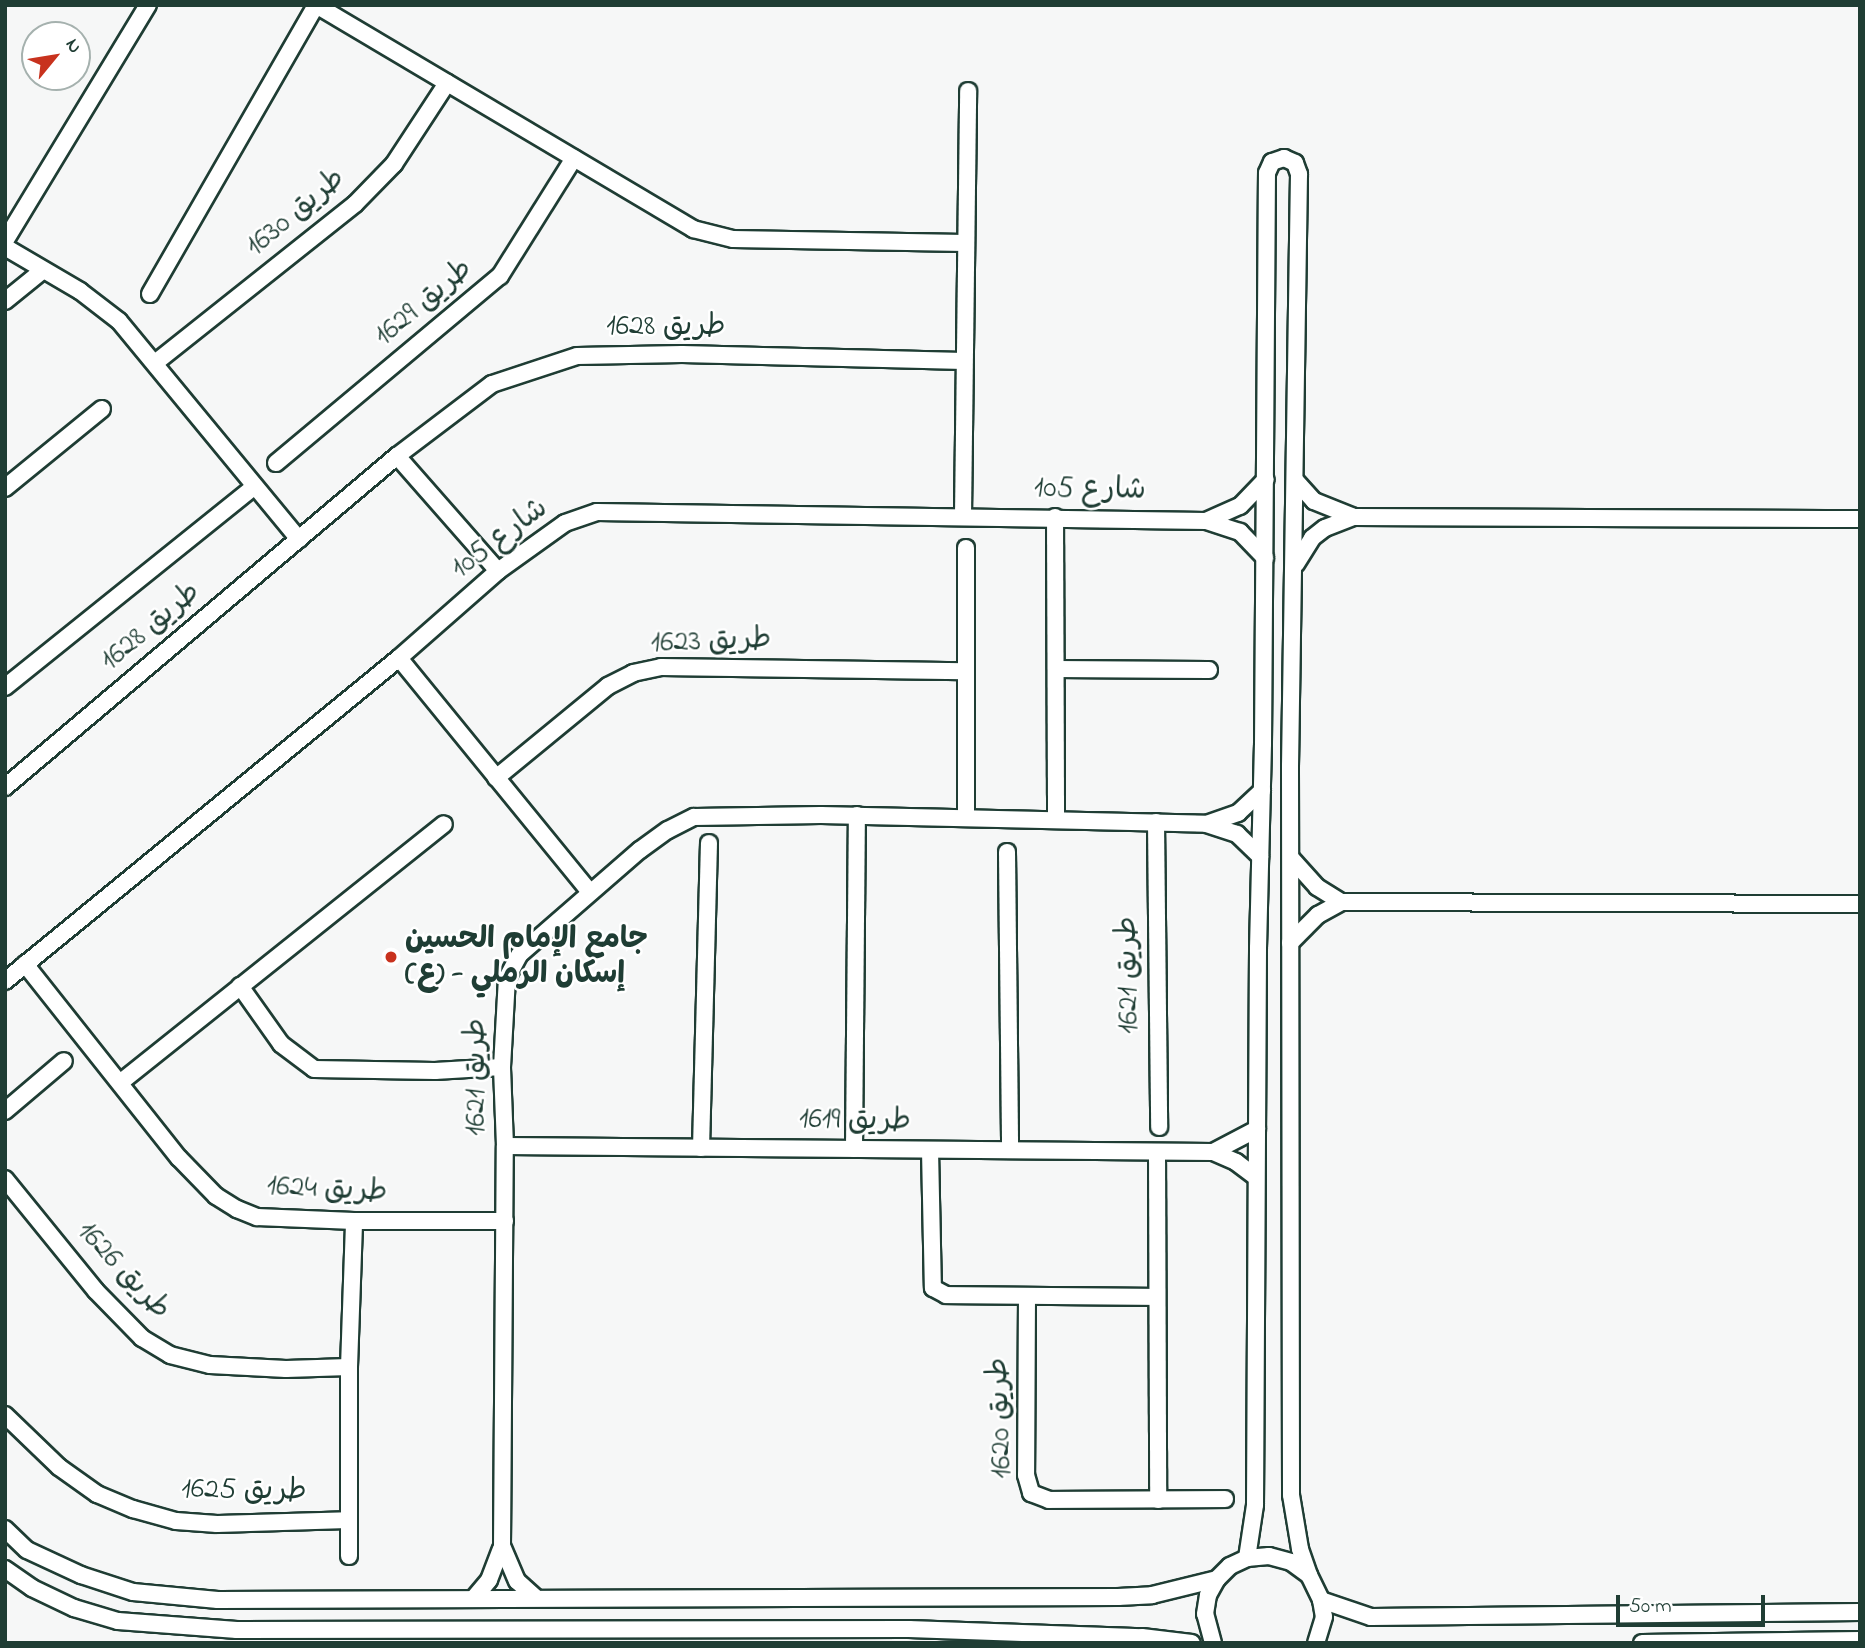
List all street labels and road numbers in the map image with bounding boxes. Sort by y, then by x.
street label: طريق 1630 [239,161,353,265]
street label: طريق 1629 [368,252,480,354]
street label: طريق 1628 [606,309,726,345]
street label: شارع 105 [1034,471,1146,509]
street label: شارع 105 [444,491,556,587]
street label: طريق 1628 [94,575,208,679]
street label: طريق 1623 [650,622,772,662]
street label: طريق 1621 [1110,916,1148,1034]
street label: طريق 1621 [459,1018,495,1136]
street label: طريق 1619 [799,1102,911,1140]
street label: طريق 1624 [266,1169,388,1211]
street label: طريق 1626 [68,1214,178,1328]
street label: طريق 1620 [981,1357,1021,1479]
street label: طريق 1625 [181,1472,307,1510]

